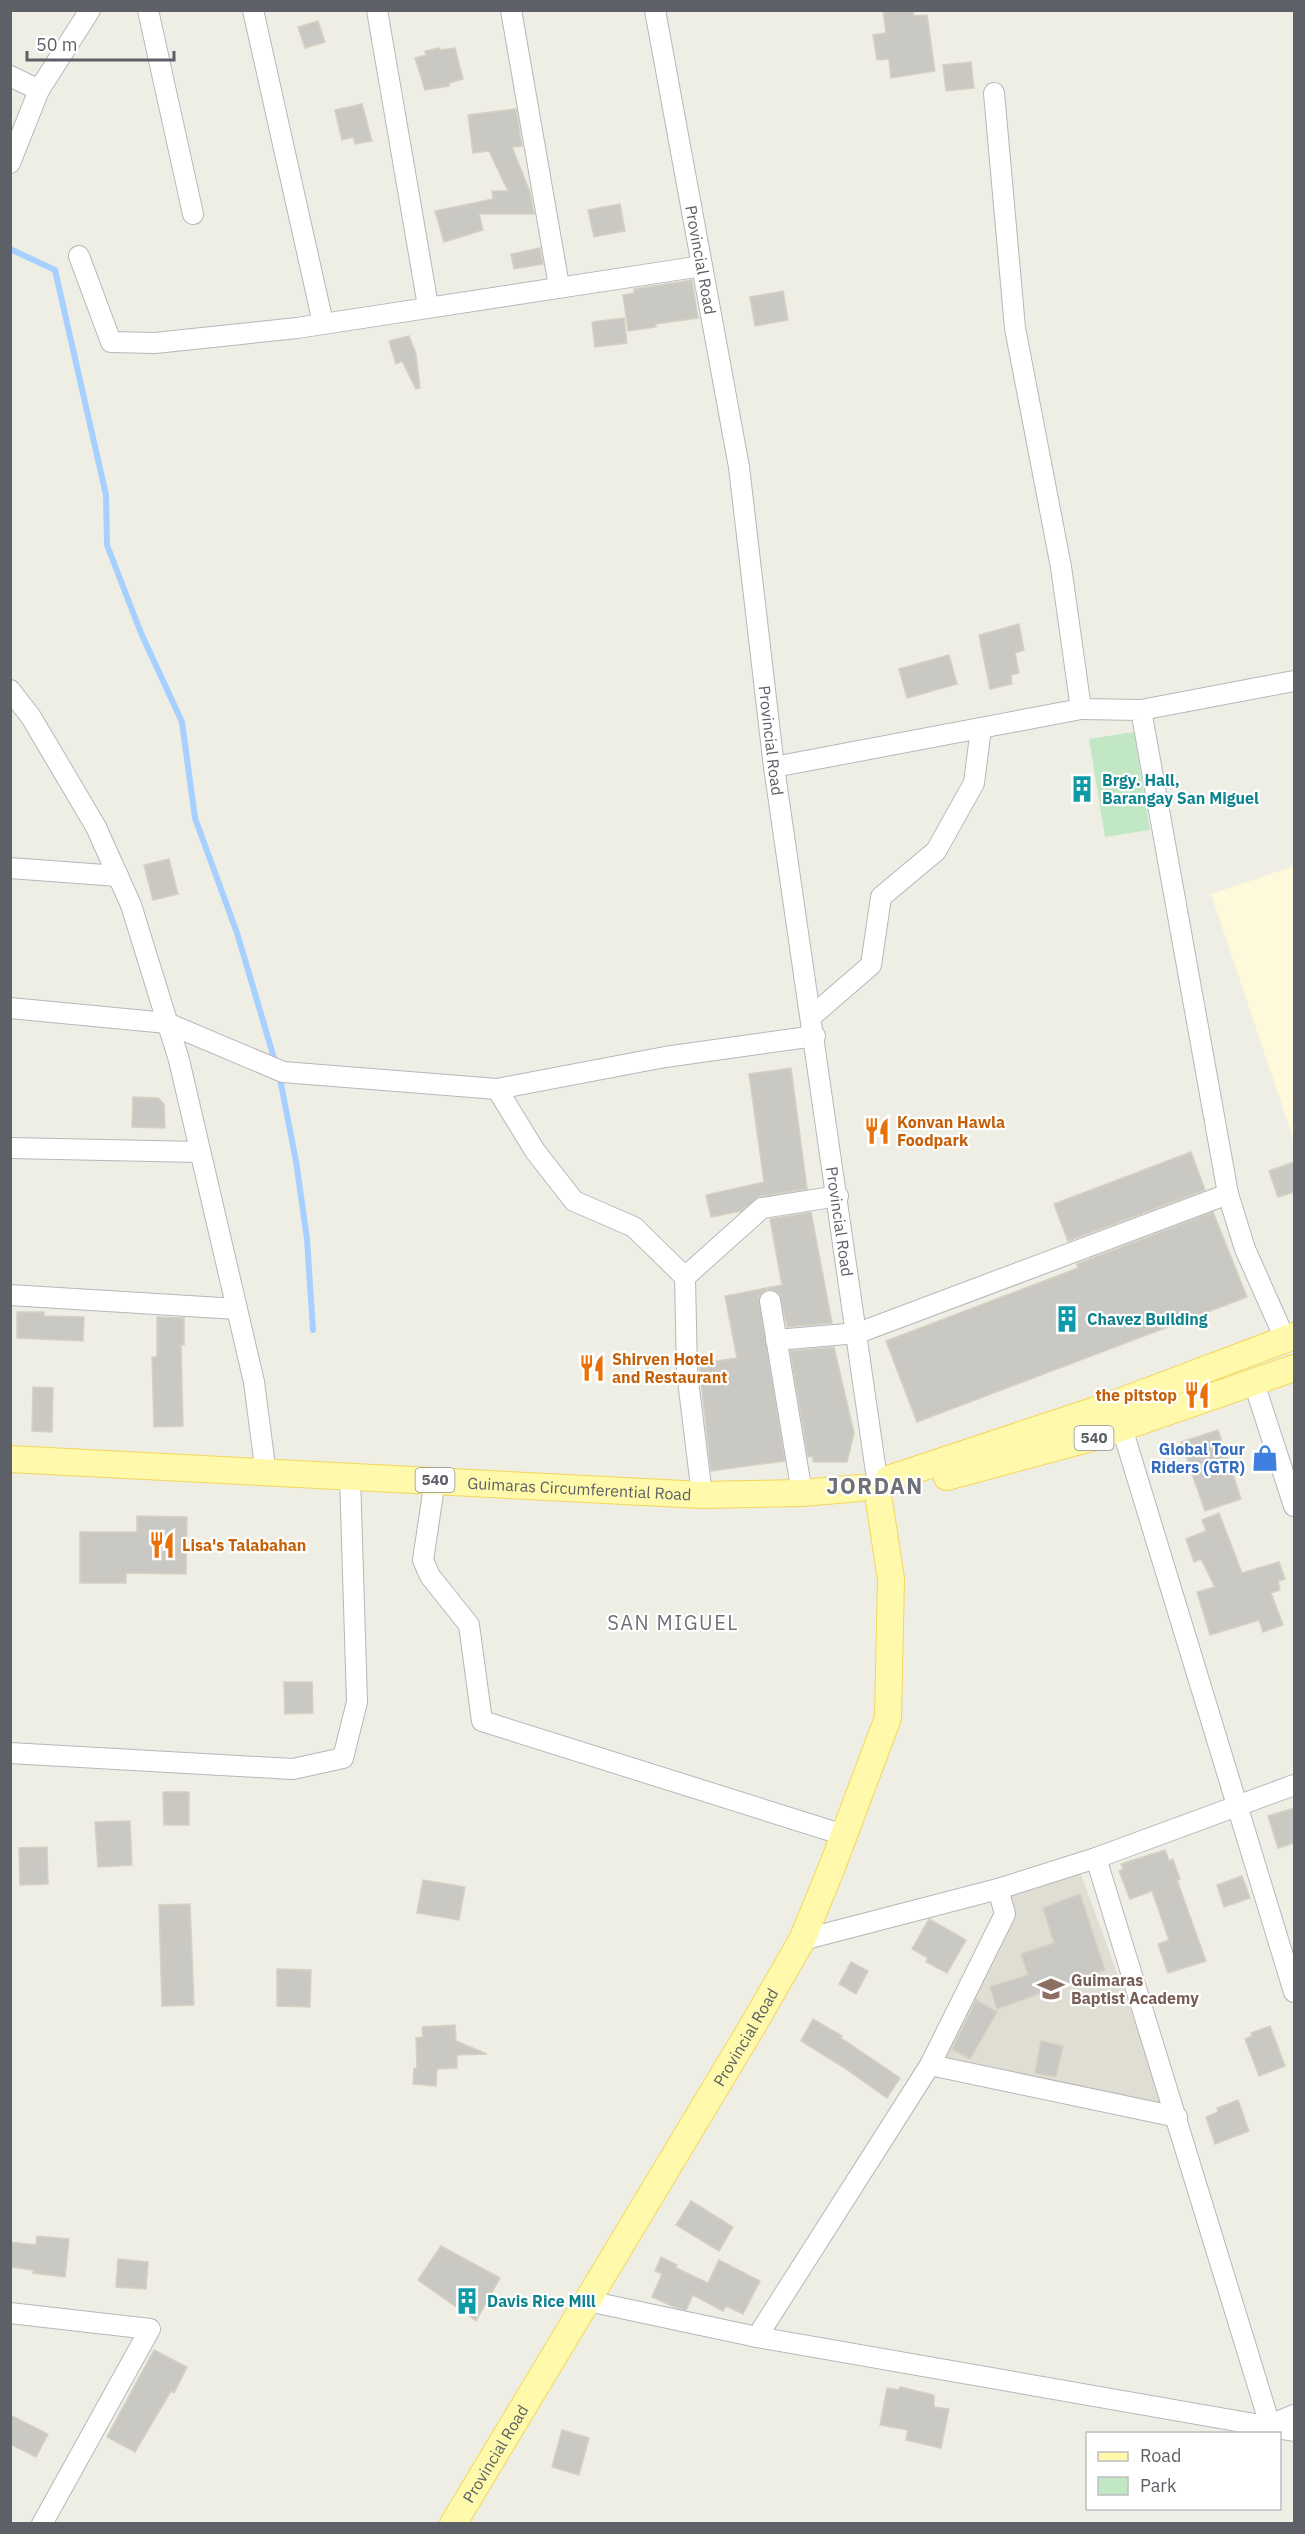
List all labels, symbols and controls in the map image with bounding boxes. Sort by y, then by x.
scale bar [27,24,174,62]
text: 50 m [36,33,78,56]
street label: Provincial Road [681,204,721,316]
street label: Provincial Road [755,684,788,797]
place label: Brgy. Hall, Barangay San Miguel [1102,770,1259,808]
building icon: Brgy. Hall, Barangay San Miguel [1067,774,1097,804]
place label: Konvan Hawla Foodpark [897,1112,1005,1150]
restaurant icon: Konvan Hawla Foodpark [862,1116,892,1146]
street label: Provincial Road [822,1165,858,1278]
building icon: Chavez Building [1052,1304,1082,1334]
place label: Chavez Building [1087,1309,1208,1329]
place label: Shirven Hotel and Restaurant [612,1349,727,1387]
restaurant icon: Shirven Hotel and Restaurant [577,1353,607,1383]
restaurant icon: the pitstop [1182,1380,1212,1410]
place label: the pitstop [1095,1385,1177,1405]
road number: 540 [1074,1426,1114,1450]
place label: Global Tour Riders (GTR) [1151,1439,1246,1477]
shop icon: Global Tour Riders (GTR) [1250,1443,1280,1473]
road number: 540 [416,1468,454,1492]
district label: JORDAN [826,1471,924,1500]
street label: Guimaras Circumferential Road [467,1473,692,1504]
restaurant icon: Lisa's Talabahan [147,1530,177,1560]
place label: Lisa's Talabahan [182,1535,306,1555]
district label: SAN MIGUEL [607,1609,739,1636]
place label: Guimaras Baptist Academy [1071,1970,1199,2008]
school or university icon: Guimaras Baptist Academy [1036,1974,1066,2004]
street label: Provincial Road [709,1984,782,2090]
building icon: Davis Rice Mill [452,2286,482,2316]
place label: Davis Rice Mill [487,2291,596,2311]
street label: Provincial Road [458,2401,532,2506]
legend [1086,2432,1281,2510]
text: Road [1140,2444,1181,2467]
text: Park [1140,2474,1177,2497]

